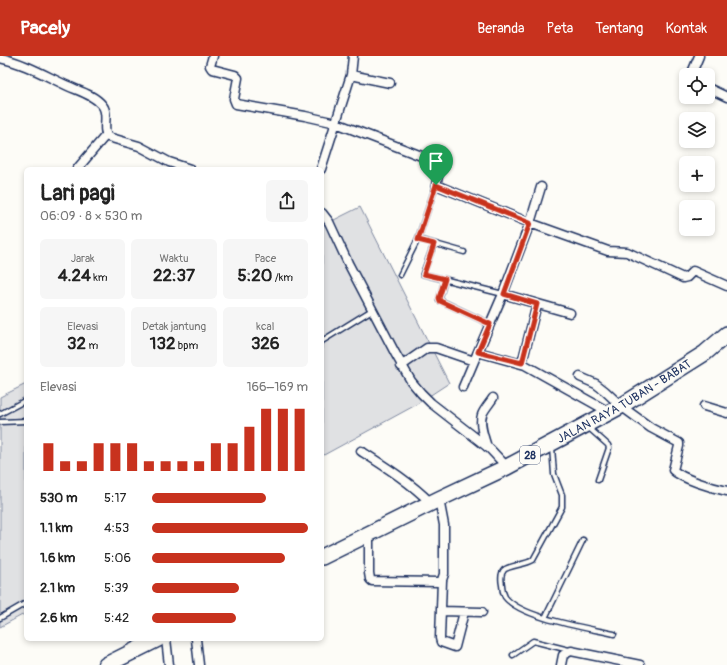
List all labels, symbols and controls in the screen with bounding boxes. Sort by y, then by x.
text: Pacely [20,16,70,40]
text: Beranda [477,20,525,37]
text: Peta [547,20,573,37]
text: Tentang [595,20,643,37]
text: Kontak [665,20,707,37]
map controls [679,68,715,236]
button: locate [679,68,715,104]
button: layers [679,112,715,148]
pin [419,144,453,185]
icon: arrive [425,150,447,172]
button: + [679,156,715,192]
text: Lari pagi [40,179,115,207]
button: share [266,180,308,222]
button: − [679,200,715,236]
text: 06:09 · 8 × 530 m [40,208,142,224]
text: Jarak [71,252,95,265]
text: Waktu [159,252,189,265]
text: Pace [254,252,276,265]
text: 4.24 [58,265,91,286]
text: 22:37 [153,265,195,286]
text: 5:20 [238,265,272,286]
text: km [91,271,108,284]
text: /km [272,271,293,284]
text: Elevasi [67,320,98,333]
text: Detak jantung [142,320,206,333]
text: kcal [256,320,274,333]
text: 32 [67,333,86,354]
text: 132 [150,333,175,354]
text: 326 [251,333,280,354]
text: m [86,339,98,352]
text: bpm [175,339,198,352]
street label: JALAN RAYA TUBAN - BABAT [555,356,695,447]
text: Elevasi [40,379,76,395]
text: 166–169 m [246,379,308,395]
road number: 28 [520,446,540,464]
text: 530 m [40,490,78,506]
text: 5:17 [104,490,126,506]
text: 1.1 km [40,520,73,536]
text: 4:53 [104,520,129,536]
text: 1.6 km [40,550,75,566]
text: 5:06 [104,550,131,566]
text: 2.1 km [40,580,75,596]
text: 5:39 [104,580,128,596]
text: 2.6 km [40,610,77,626]
text: 5:42 [104,610,129,626]

